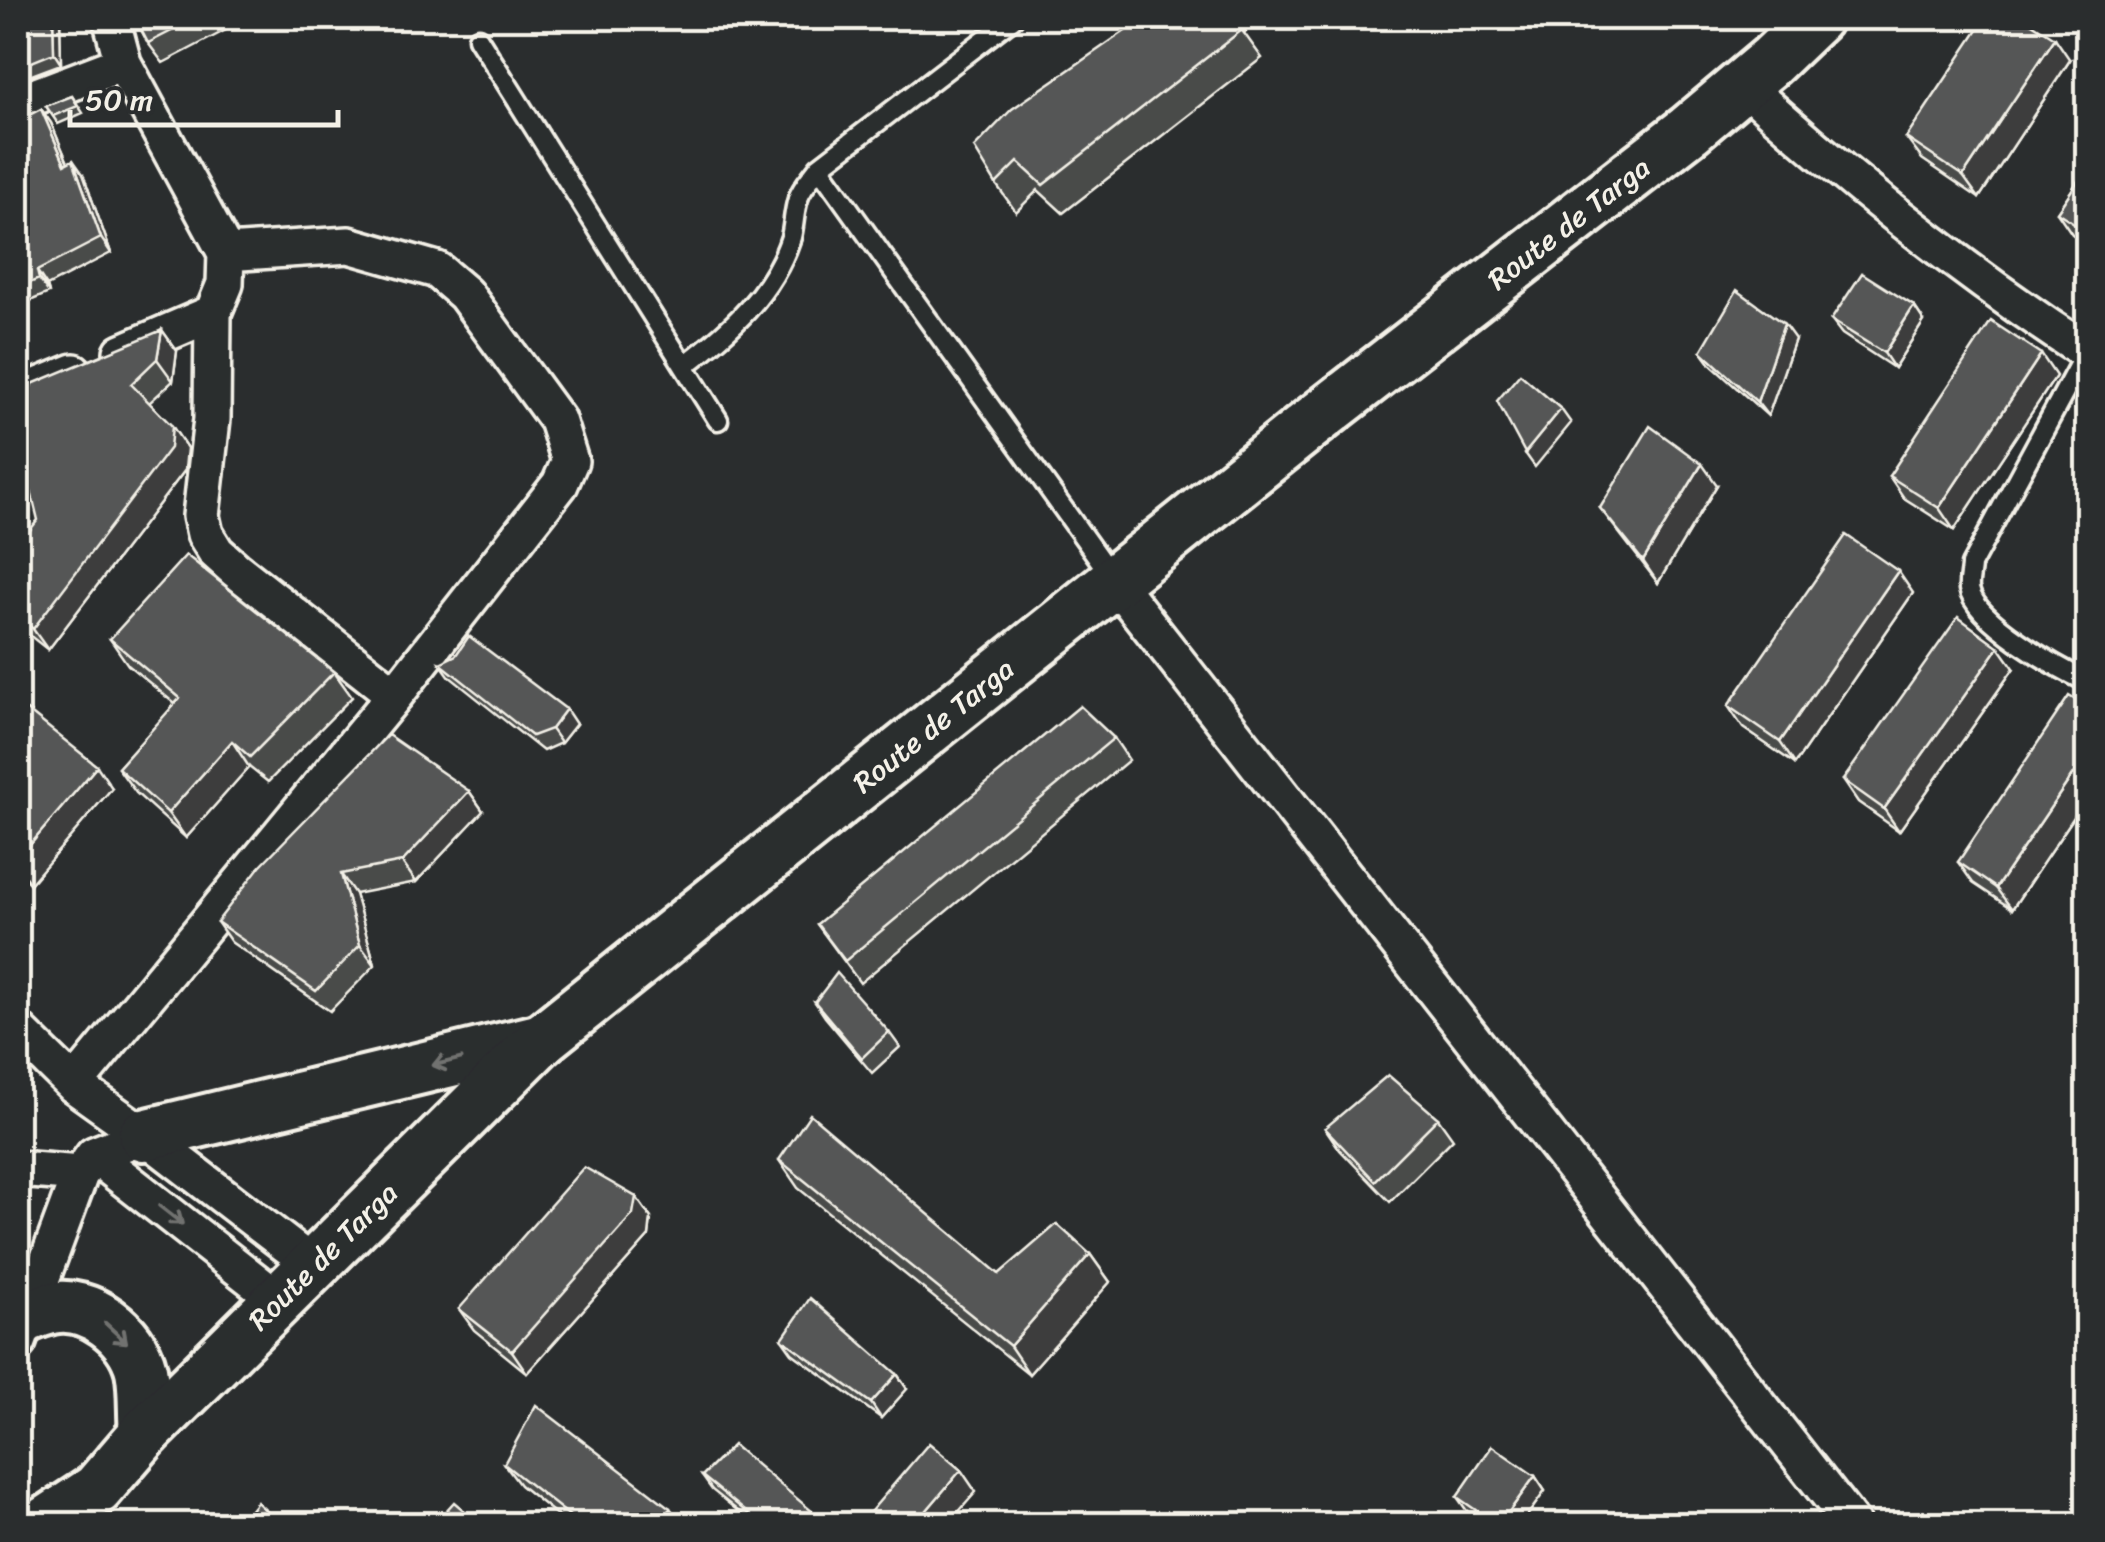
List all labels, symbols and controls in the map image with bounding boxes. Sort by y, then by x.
scale bar [70,65,338,127]
text: 50 m [85,73,153,127]
street label: Route de Targa [1475,142,1663,305]
street label: Route de Targa [840,643,1027,808]
one-way arrow [432,1054,464,1072]
street label: Route de Targa [235,1168,411,1344]
one-way arrow [157,1204,183,1226]
one-way arrow [104,1321,128,1345]

